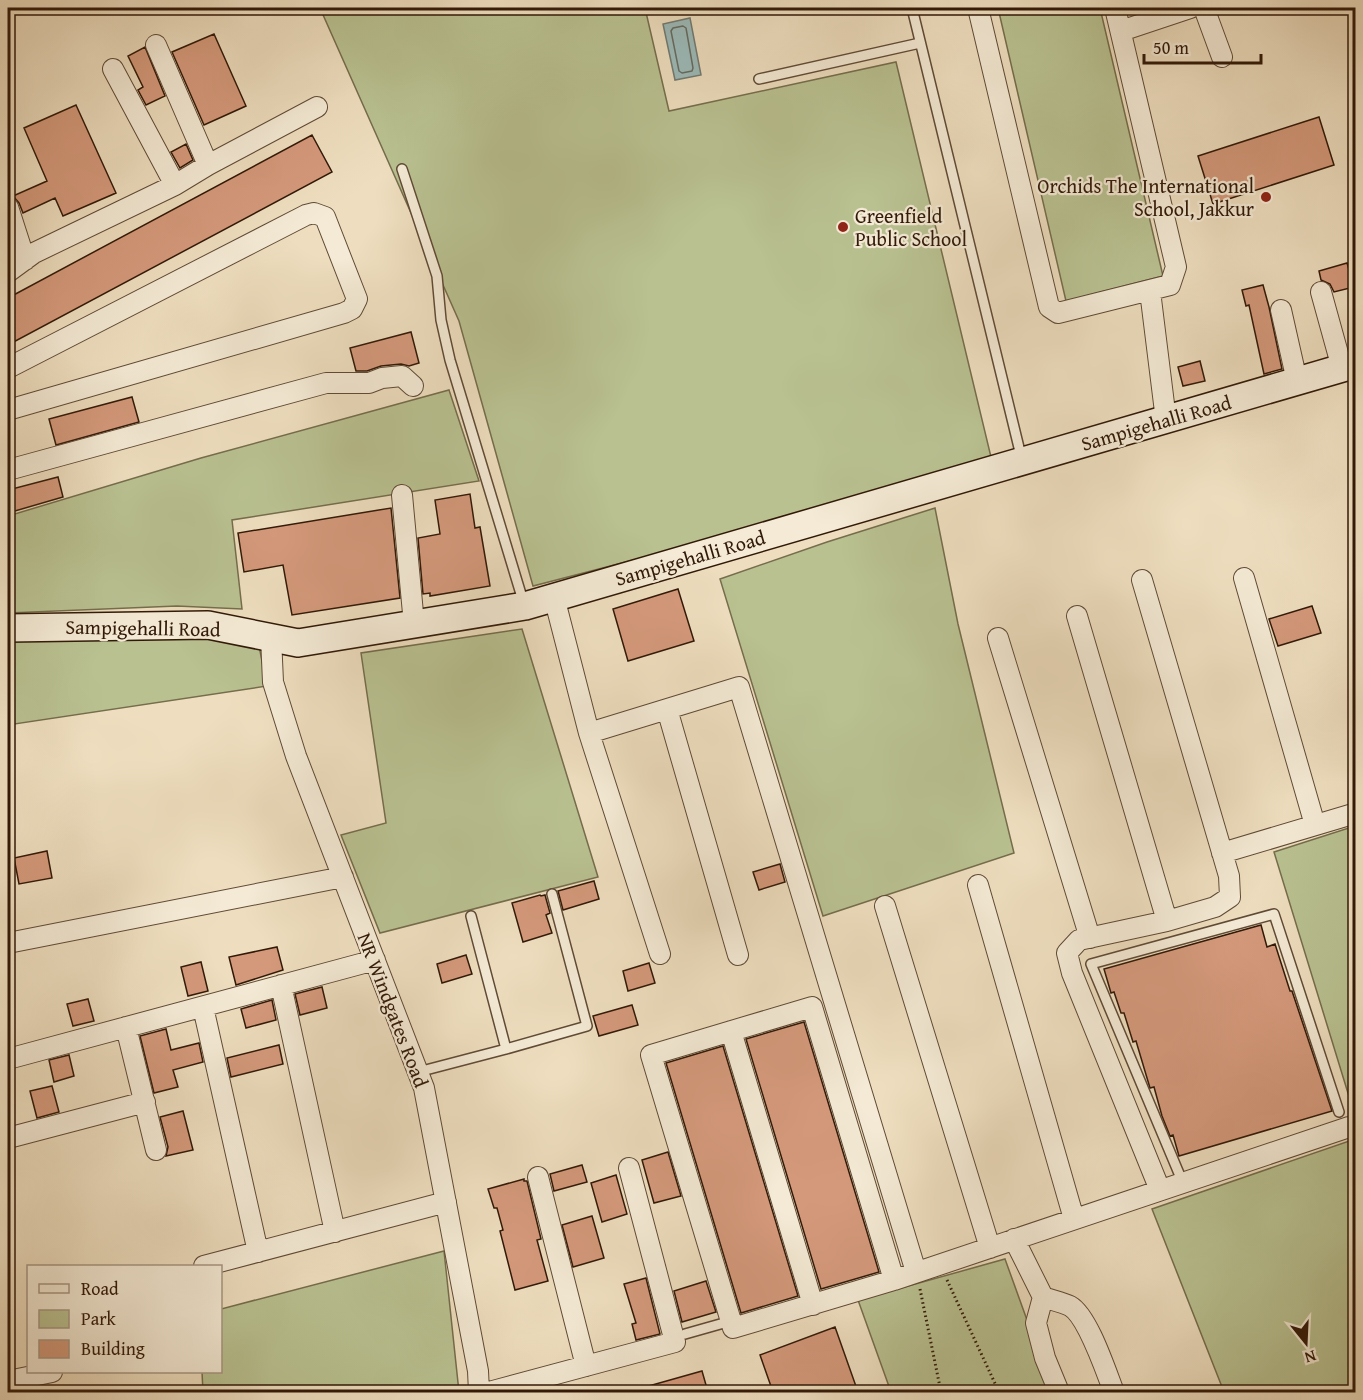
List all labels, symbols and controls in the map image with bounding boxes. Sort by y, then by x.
scale bar [1144,27,1261,65]
text: 50 m [1153,34,1189,61]
place label: Orchids The International School, Jakkur [1037,171,1254,223]
marker: Orchids The International School, Jakkur [1259,190,1273,204]
place label: Greenfield Public School [855,201,967,253]
marker: Greenfield Public School [836,220,850,234]
street label: Sampigehalli Road [1077,387,1235,458]
street label: Sampigehalli Road [611,522,769,593]
street label: Sampigehalli Road [65,612,221,643]
street label: NR Windgates Road [351,928,436,1092]
legend [27,1265,222,1373]
text: Road [81,1275,119,1302]
text: Park [81,1305,117,1332]
north arrow [1276,1313,1336,1373]
text: Building [81,1335,145,1362]
text: N [1302,1344,1319,1370]

